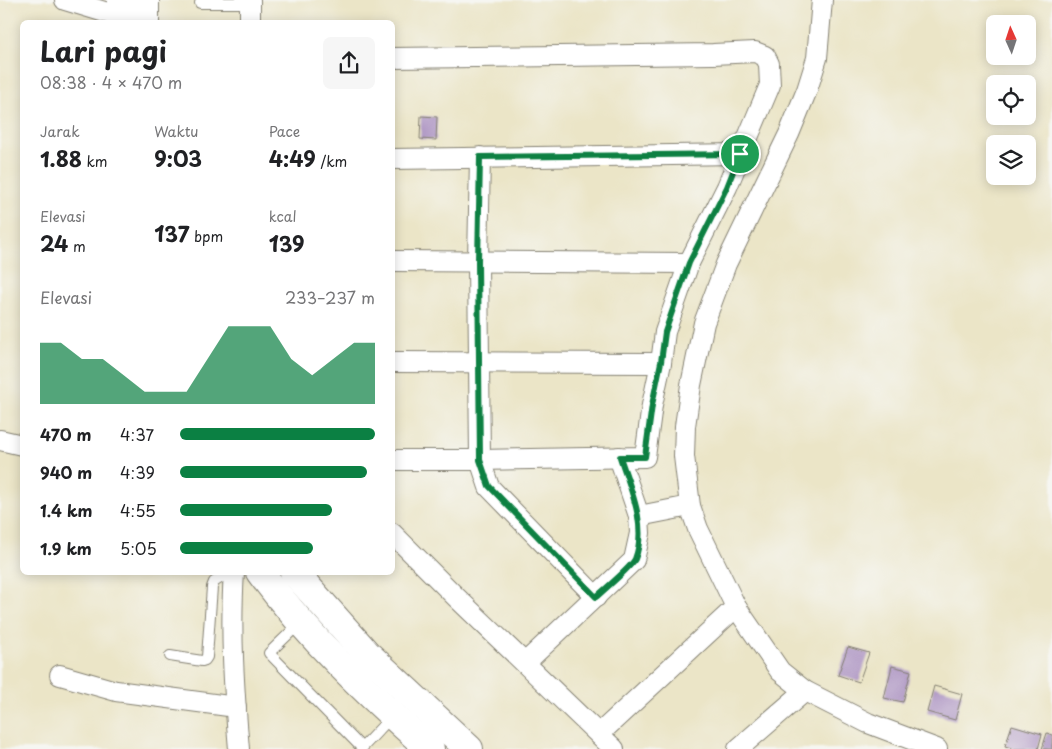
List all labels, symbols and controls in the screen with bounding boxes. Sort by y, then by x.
north arrow [986,15,1036,65]
map controls [986,15,1036,185]
text: Lari pagi [40,29,167,72]
button: share [323,37,375,89]
text: 08:38 · 4 × 470 m [40,70,182,94]
button: locate [986,75,1036,125]
text: Jarak [40,121,80,142]
text: Waktu [154,121,198,142]
text: Pace [269,121,300,142]
pin [719,133,761,175]
button: layers [986,135,1036,185]
icon: arrive [726,140,754,168]
text: 1.88 [40,142,82,174]
text: 9:03 [154,142,202,174]
text: 4:49 [269,142,316,174]
text: km [82,151,108,172]
text: /km [316,151,347,172]
text: Elevasi [40,206,86,227]
text: kcal [269,206,297,227]
text: 137 [154,217,190,249]
text: bpm [190,226,223,247]
text: 24 [40,227,68,259]
text: 139 [269,227,305,259]
text: m [68,236,86,257]
text: Elevasi [40,285,92,309]
text: 233–237 m [285,285,375,309]
text: 470 m [40,422,91,446]
text: 4:37 [120,422,154,446]
text: 940 m [40,460,92,484]
text: 4:39 [120,460,155,484]
text: 1.4 km [40,498,92,522]
text: 4:55 [120,498,156,522]
text: 1.9 km [40,536,92,560]
text: 5:05 [120,536,157,560]

